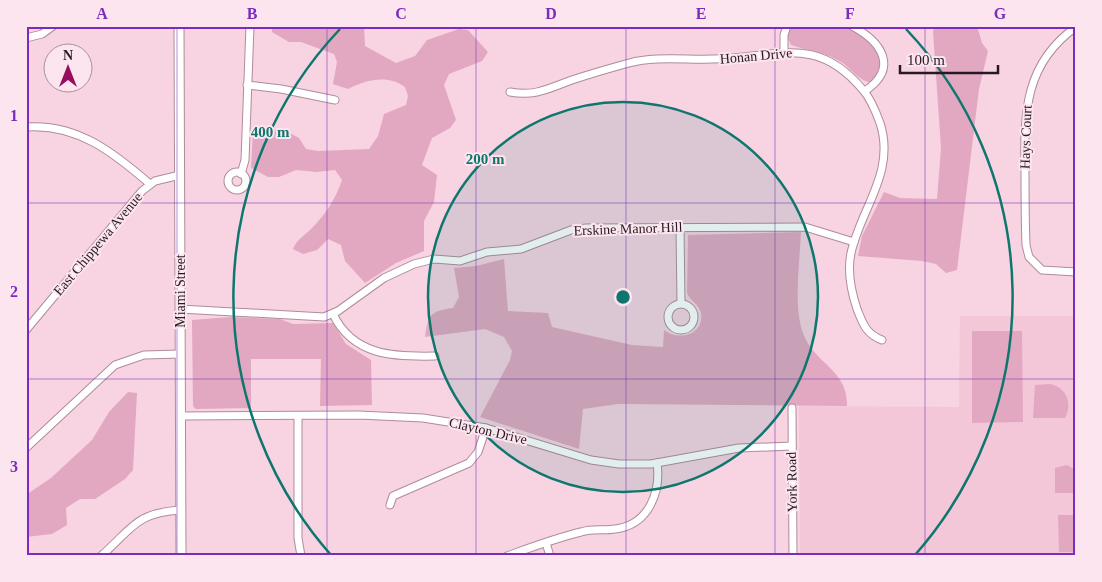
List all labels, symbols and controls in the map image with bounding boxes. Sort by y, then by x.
text: A [96,5,108,22]
text: B [247,5,258,22]
text: C [395,5,407,22]
text: D [545,5,557,22]
text: E [696,5,706,22]
text: F [845,5,855,22]
text: G [994,5,1007,22]
north arrow [42,42,92,92]
scale bar [900,42,997,74]
street label: Honan Drive [719,45,793,67]
text: N [63,48,73,63]
text: 100 m [907,52,945,68]
street label: Hays Court [1017,105,1035,169]
text: 1 [10,107,18,124]
text: 400 m [251,124,290,140]
text: 200 m [466,151,505,167]
street label: East Chippewa Avenue [51,190,145,298]
street label: Erskine Manor Hill [573,220,683,238]
street label: Miami Street [173,254,188,328]
text: 2 [10,283,18,300]
centre of rings [614,288,632,306]
street label: Clayton Drive [447,415,529,447]
street label: York Road [784,452,800,512]
text: 3 [10,458,18,475]

